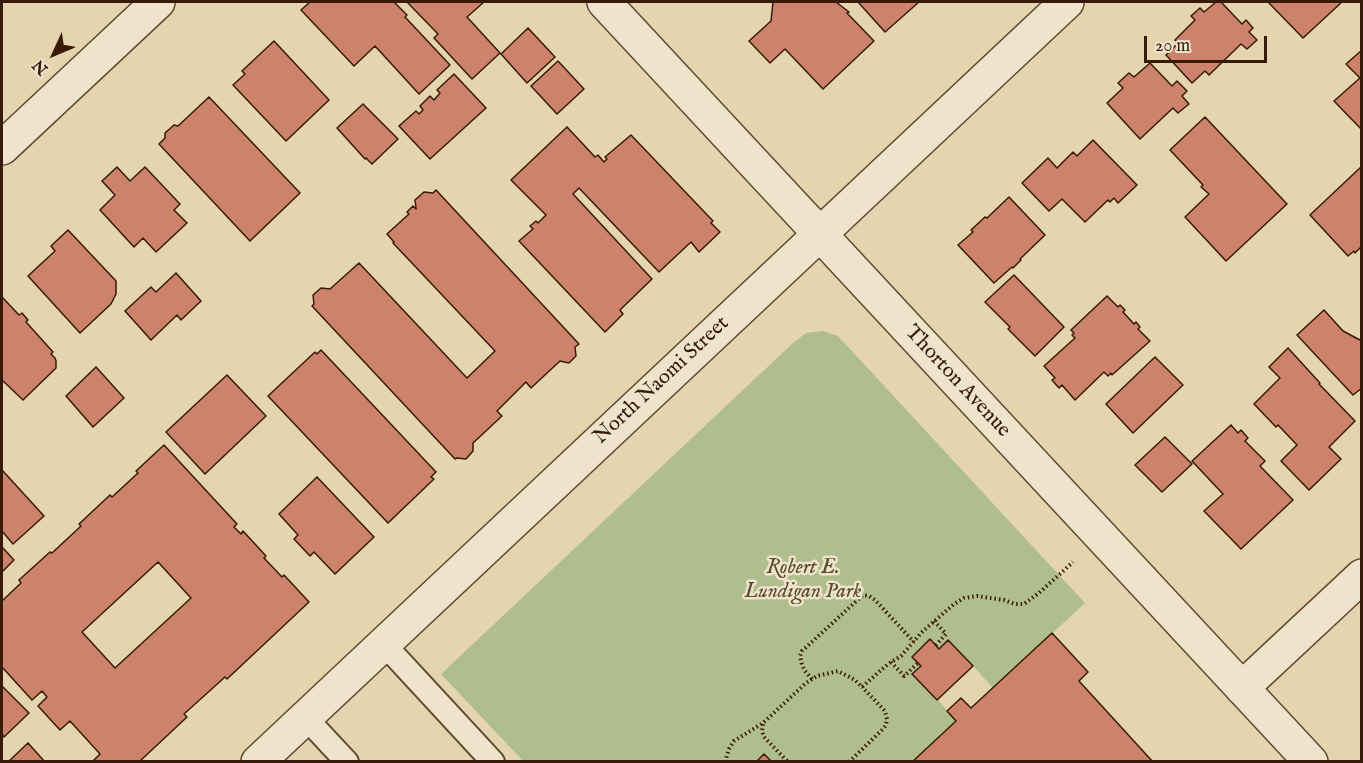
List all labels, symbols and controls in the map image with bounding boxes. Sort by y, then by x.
north arrow [24,24,84,84]
scale bar [1147,24,1270,62]
text: 20 m [1155,35,1190,58]
text: N [29,55,53,78]
street label: North Naomi Street [589,312,735,450]
street label: Thorton Avenue [899,321,1015,443]
park label: Robert E. Lundigan Park [745,556,861,606]

